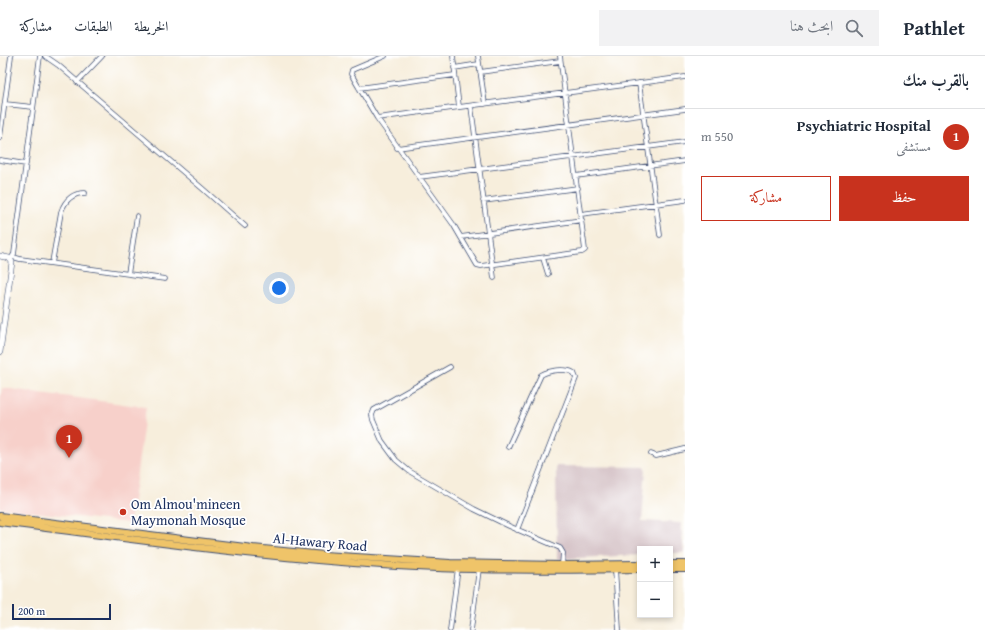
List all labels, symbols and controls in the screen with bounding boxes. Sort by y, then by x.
search box [599,10,879,46]
text: Pathlet [903,14,965,42]
text: ابحث هنا [790,15,833,36]
text: مشاركة [20,16,52,36]
text: الطبقات [74,16,112,36]
text: الخريطة [134,16,168,36]
icon: search [843,17,865,39]
text: بالقرب منك [902,67,969,92]
text: Psychiatric Hospital [797,115,931,136]
text: 550 m [701,127,733,146]
text: 1 [953,127,959,146]
text: مستشفى [896,137,931,156]
button: مشاركة [701,176,831,221]
button: حفظ [839,176,969,221]
your location [269,278,289,298]
pin: 1 [56,425,82,458]
place label: Om Almou'mineen Maymonah Mosque [131,494,246,530]
marker: Om Almou'mineen Maymonah Mosque [118,507,128,517]
street label: Al-Hawary Road [272,528,368,556]
map controls [637,546,673,618]
button: + [637,546,673,582]
button: − [637,582,673,618]
scale bar [12,602,111,621]
text: 200 m [18,603,45,619]

